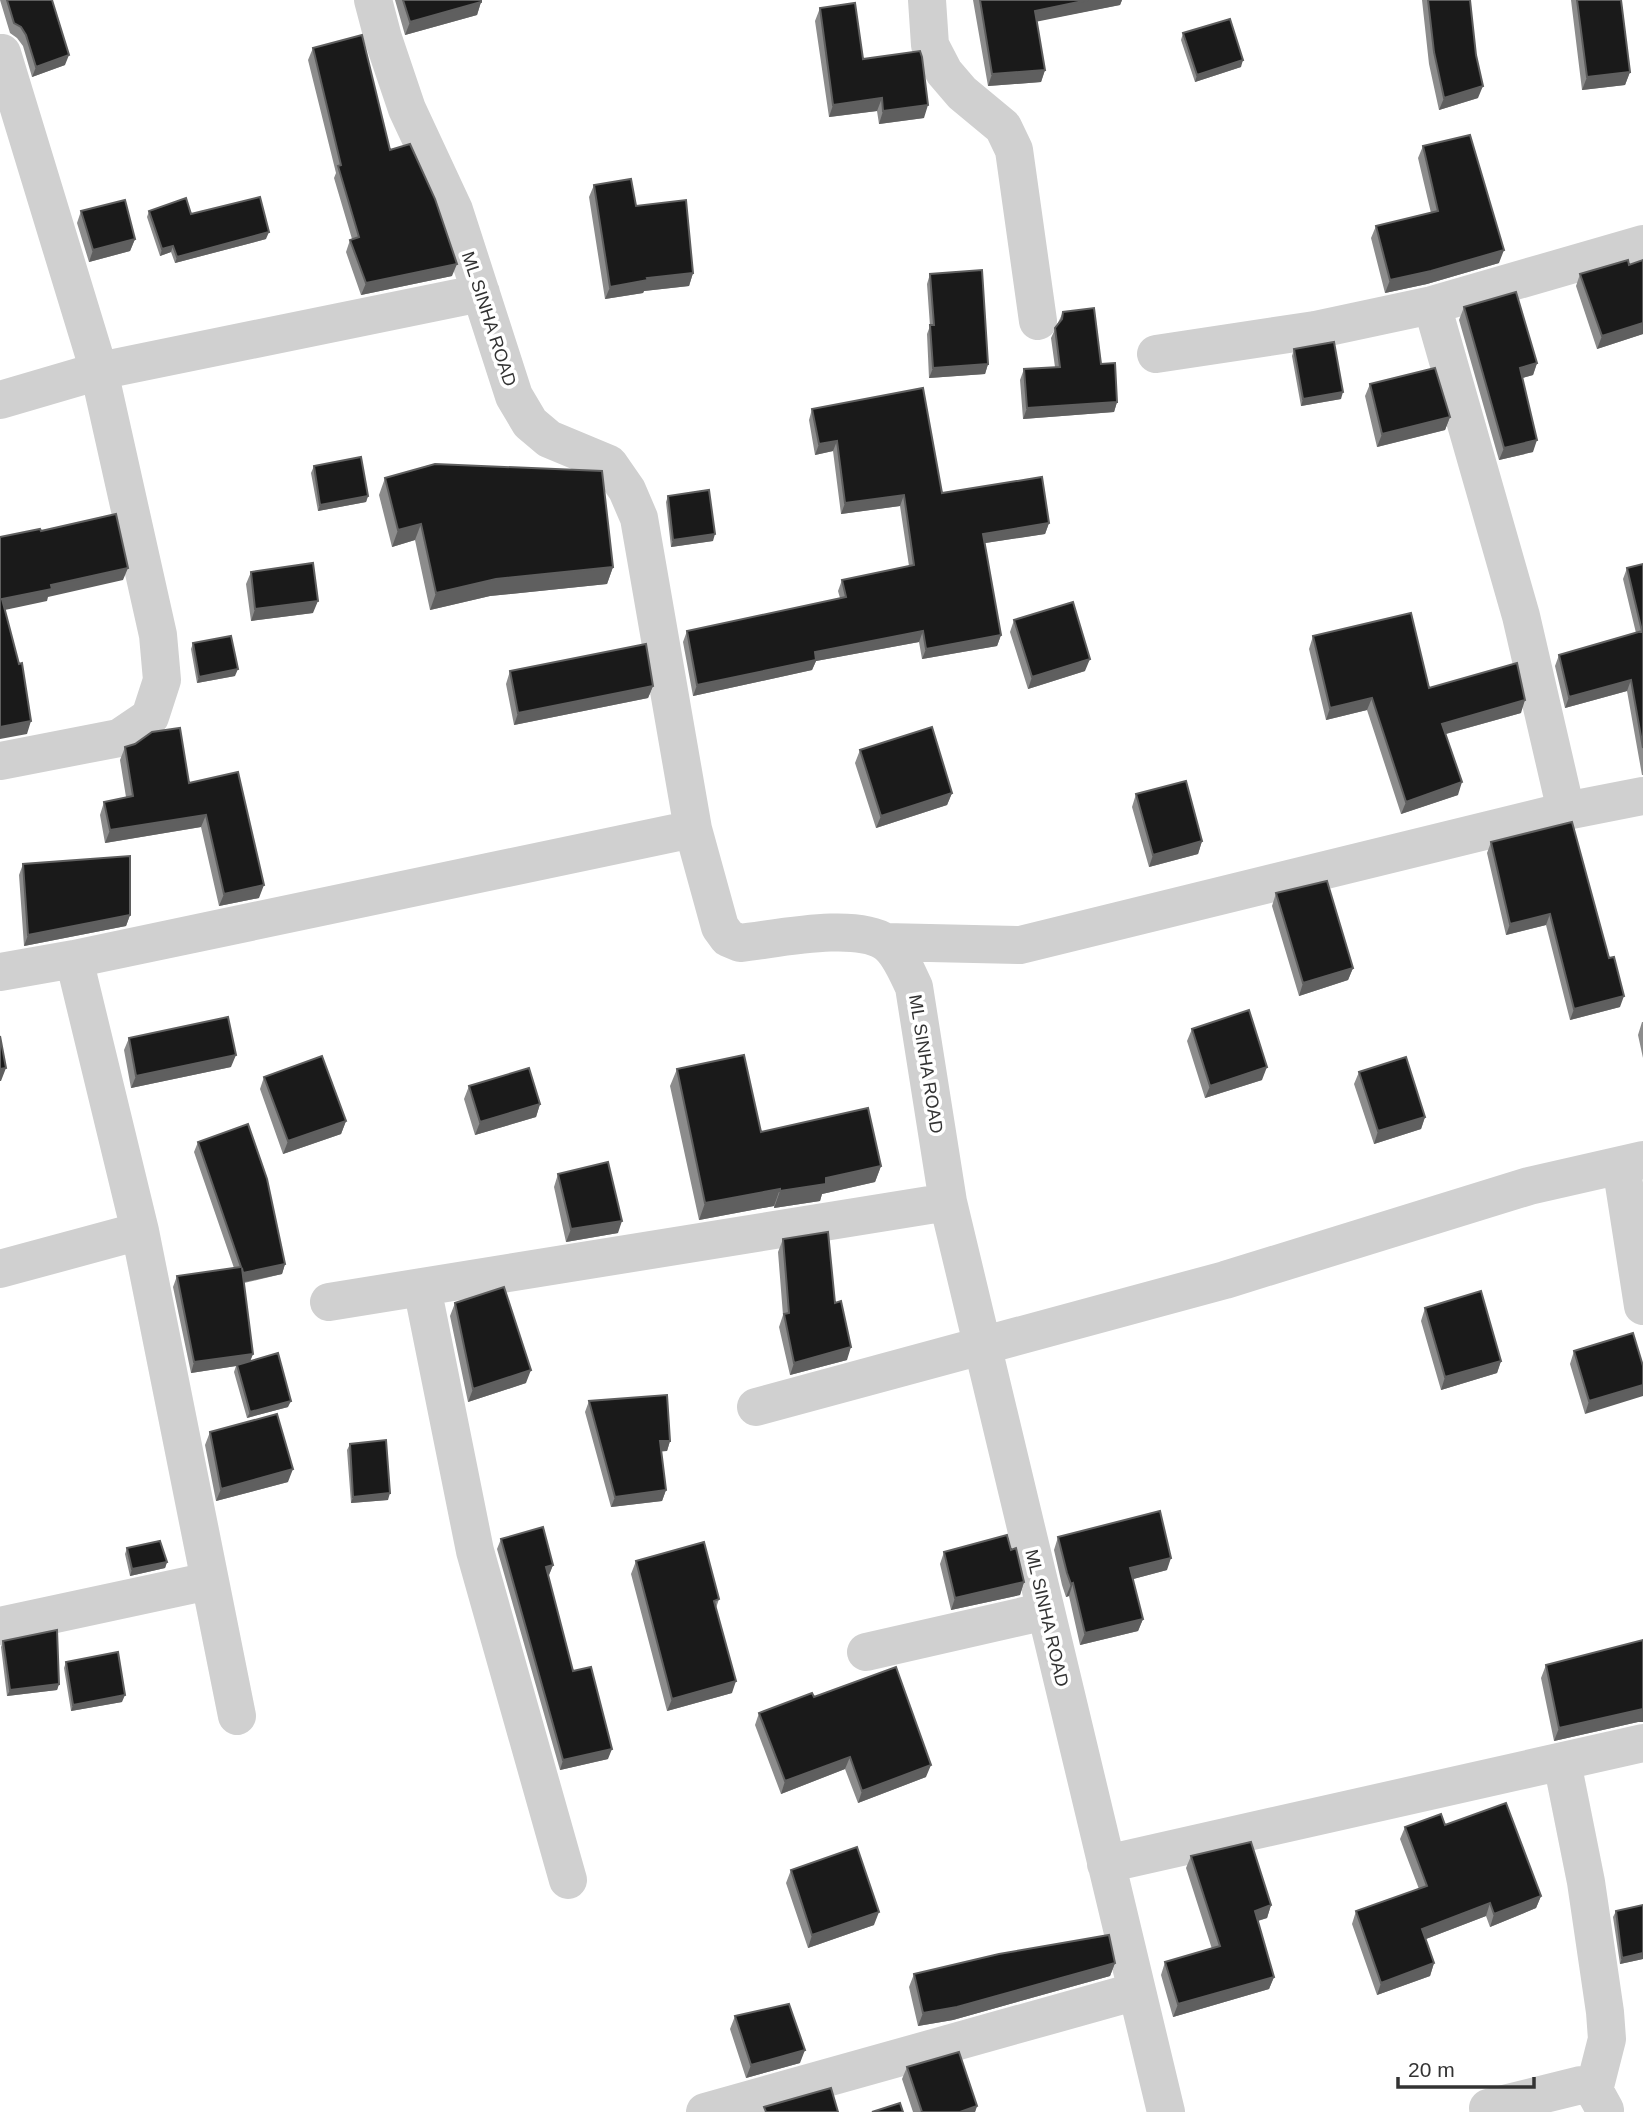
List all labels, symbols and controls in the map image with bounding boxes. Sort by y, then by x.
street label: ML SINHA ROAD [458,249,520,389]
street label: ML SINHA ROAD [905,993,947,1135]
street label: ML SINHA ROAD [1021,1547,1073,1689]
scale bar [1398,2046,1534,2090]
text: 20 m [1408,2058,1455,2081]

